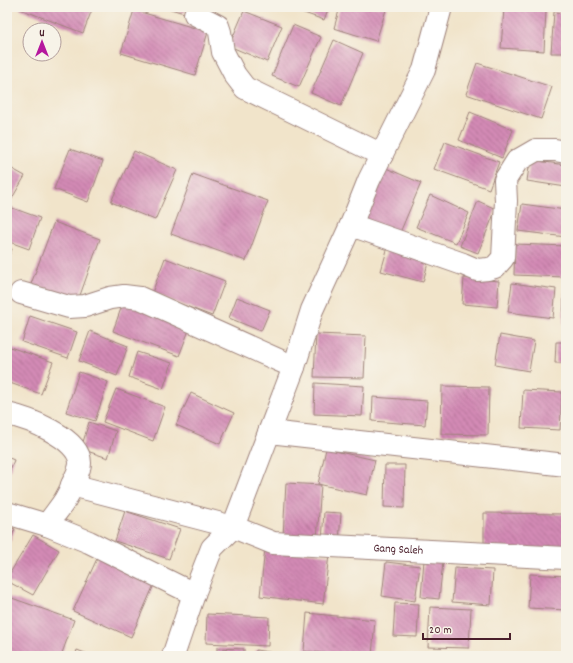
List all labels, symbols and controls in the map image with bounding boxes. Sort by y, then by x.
north arrow [22,22,62,62]
text: U [39,26,45,42]
street label: Gang Saleh [373,540,424,559]
scale bar [423,615,510,641]
text: 20 m [429,622,452,639]

